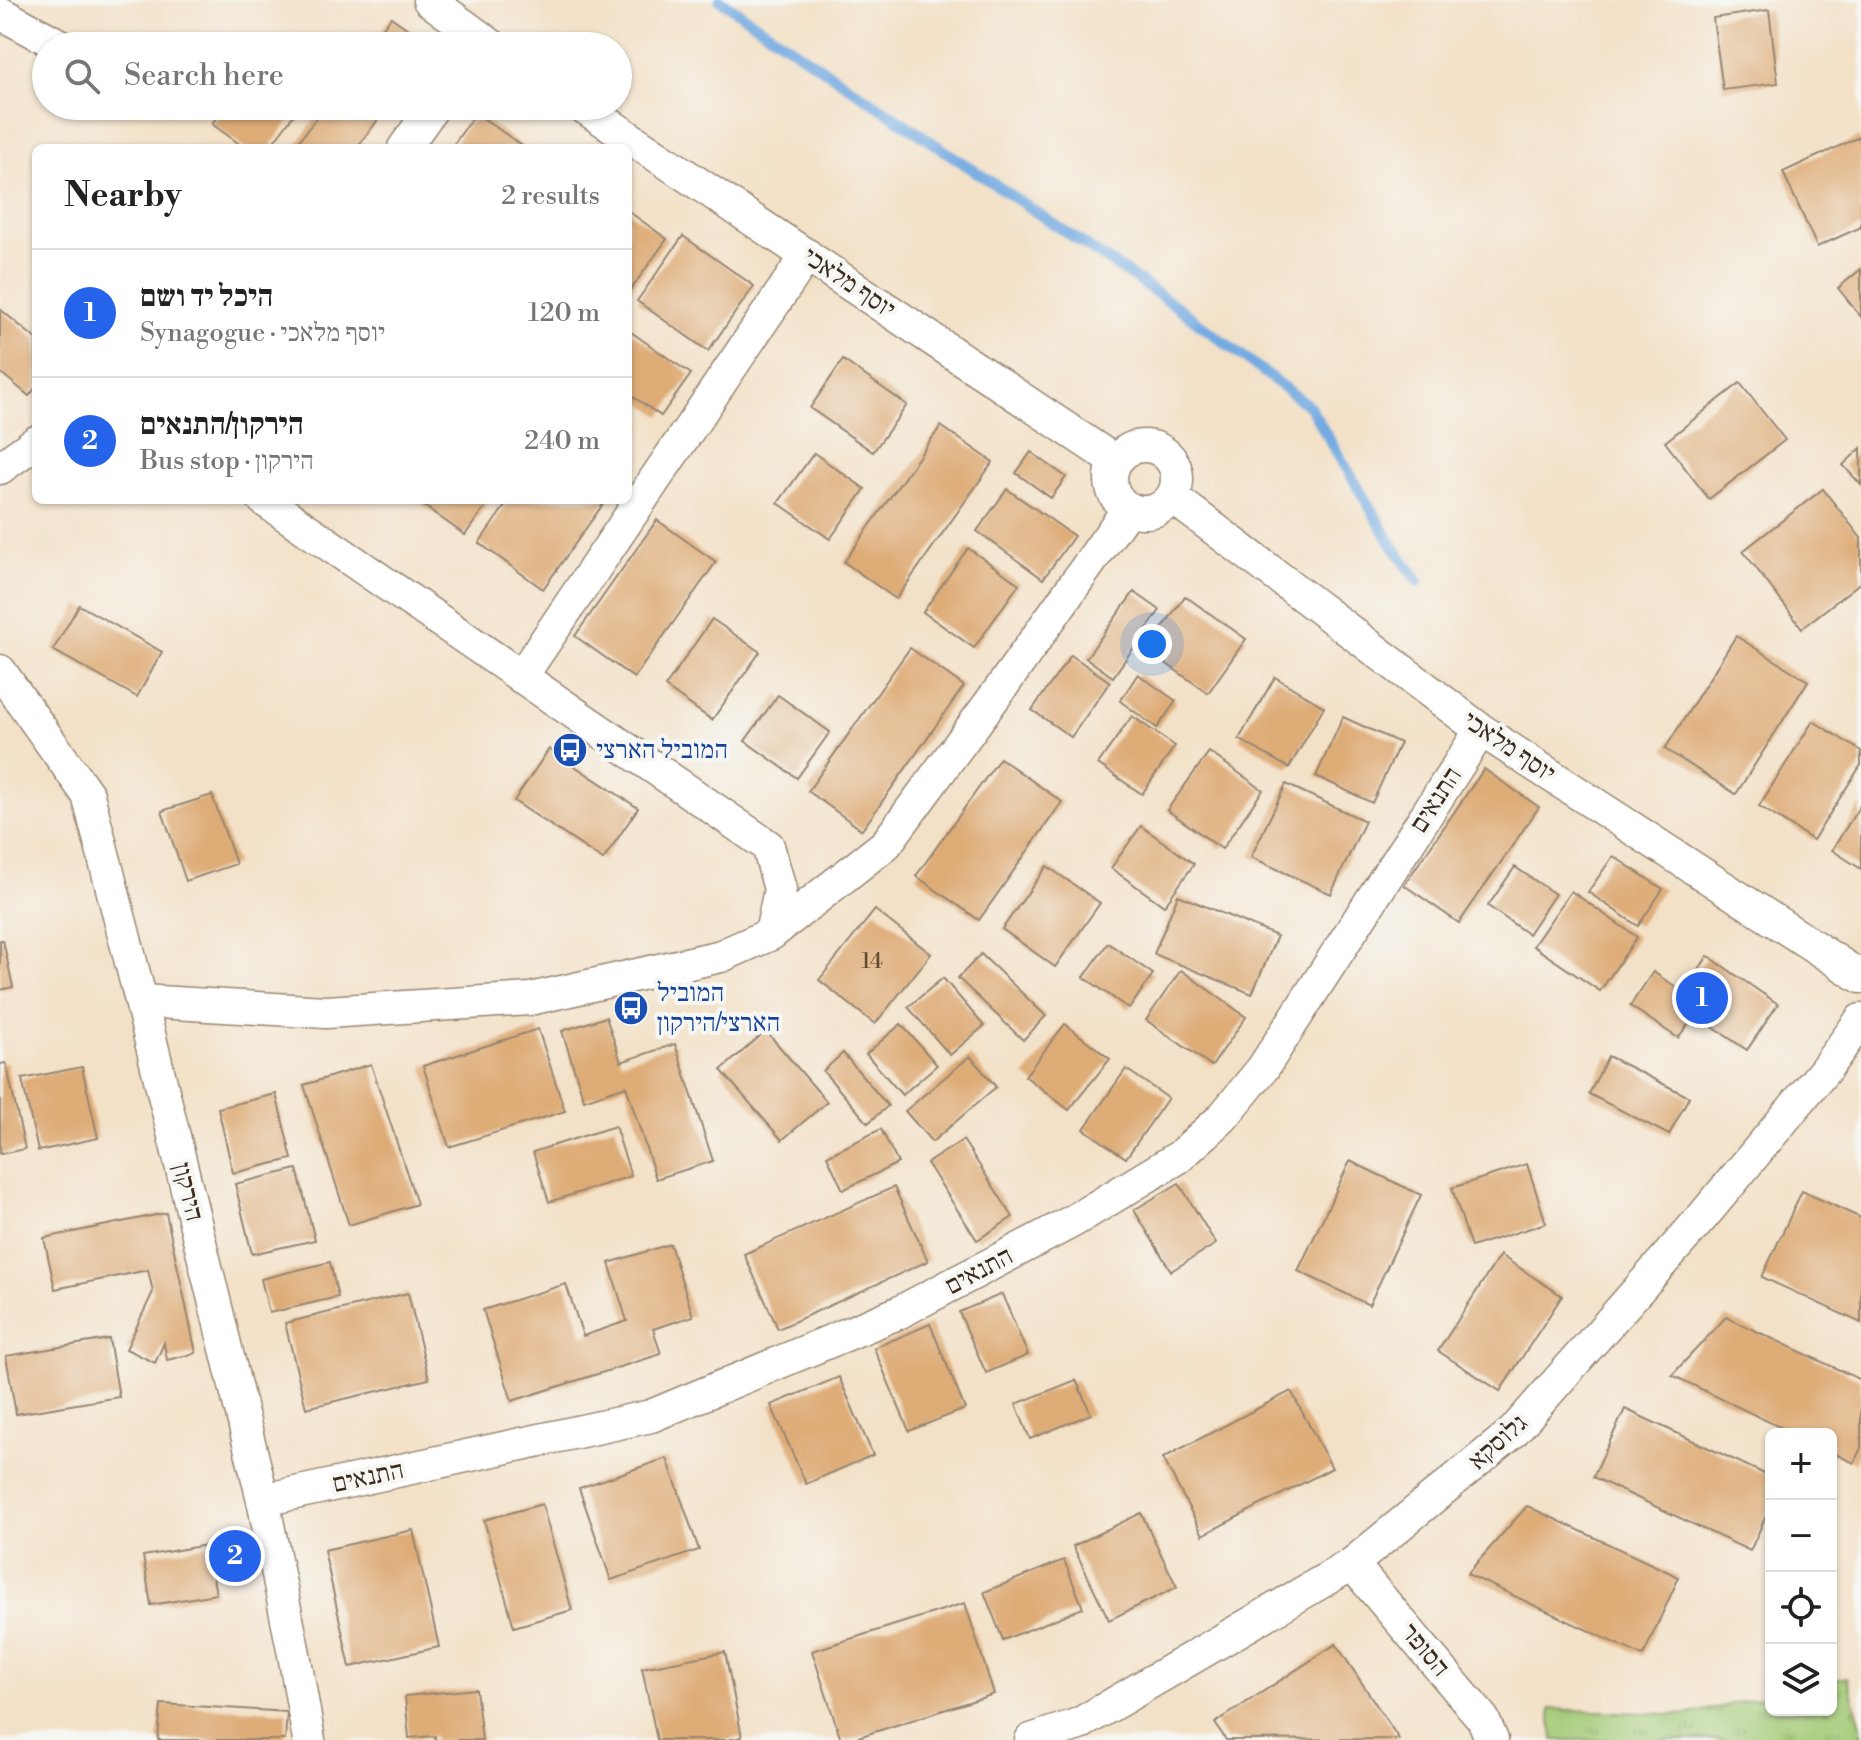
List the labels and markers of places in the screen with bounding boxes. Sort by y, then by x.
bus stop icon: המוביל הארצי [551,731,589,769]
place label: המוביל הארצי [596,734,728,766]
pin: 1 [1676,968,1728,1028]
place label: המוביל הארצי/הירקון [657,977,780,1039]
bus stop icon: המוביל הארצי/הירקון [612,989,650,1027]
pin: 2 [209,1526,261,1586]

